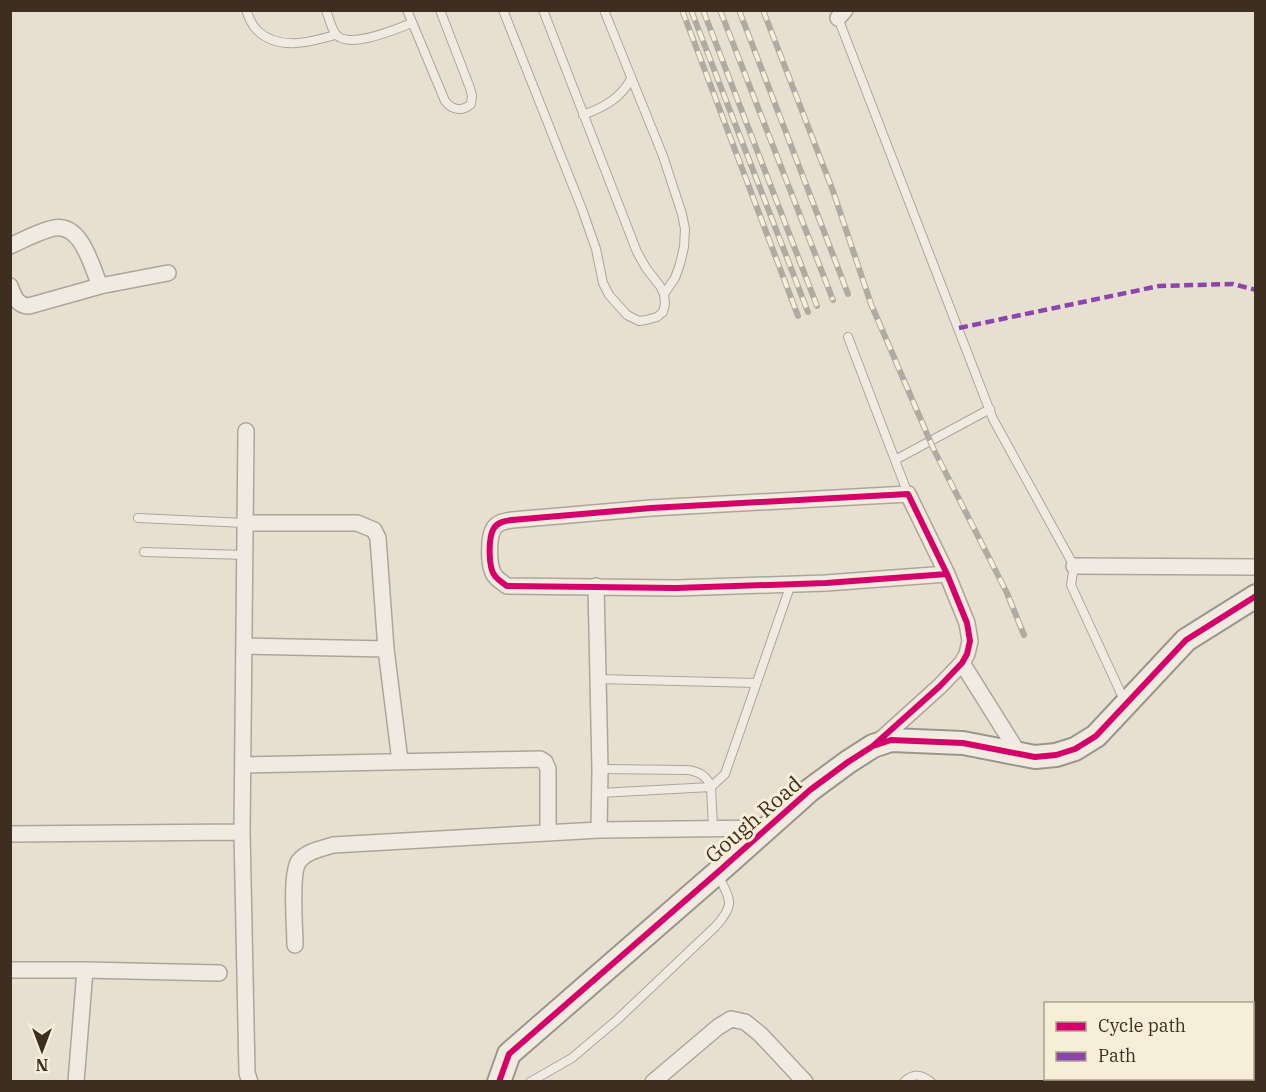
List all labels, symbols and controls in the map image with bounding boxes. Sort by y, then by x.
street label: Gough Road [699,769,807,869]
legend [1044,1002,1254,1080]
text: Cycle path [1098,1014,1186,1037]
north arrow [12,1020,72,1080]
text: Path [1098,1044,1136,1067]
text: N [36,1055,48,1075]

